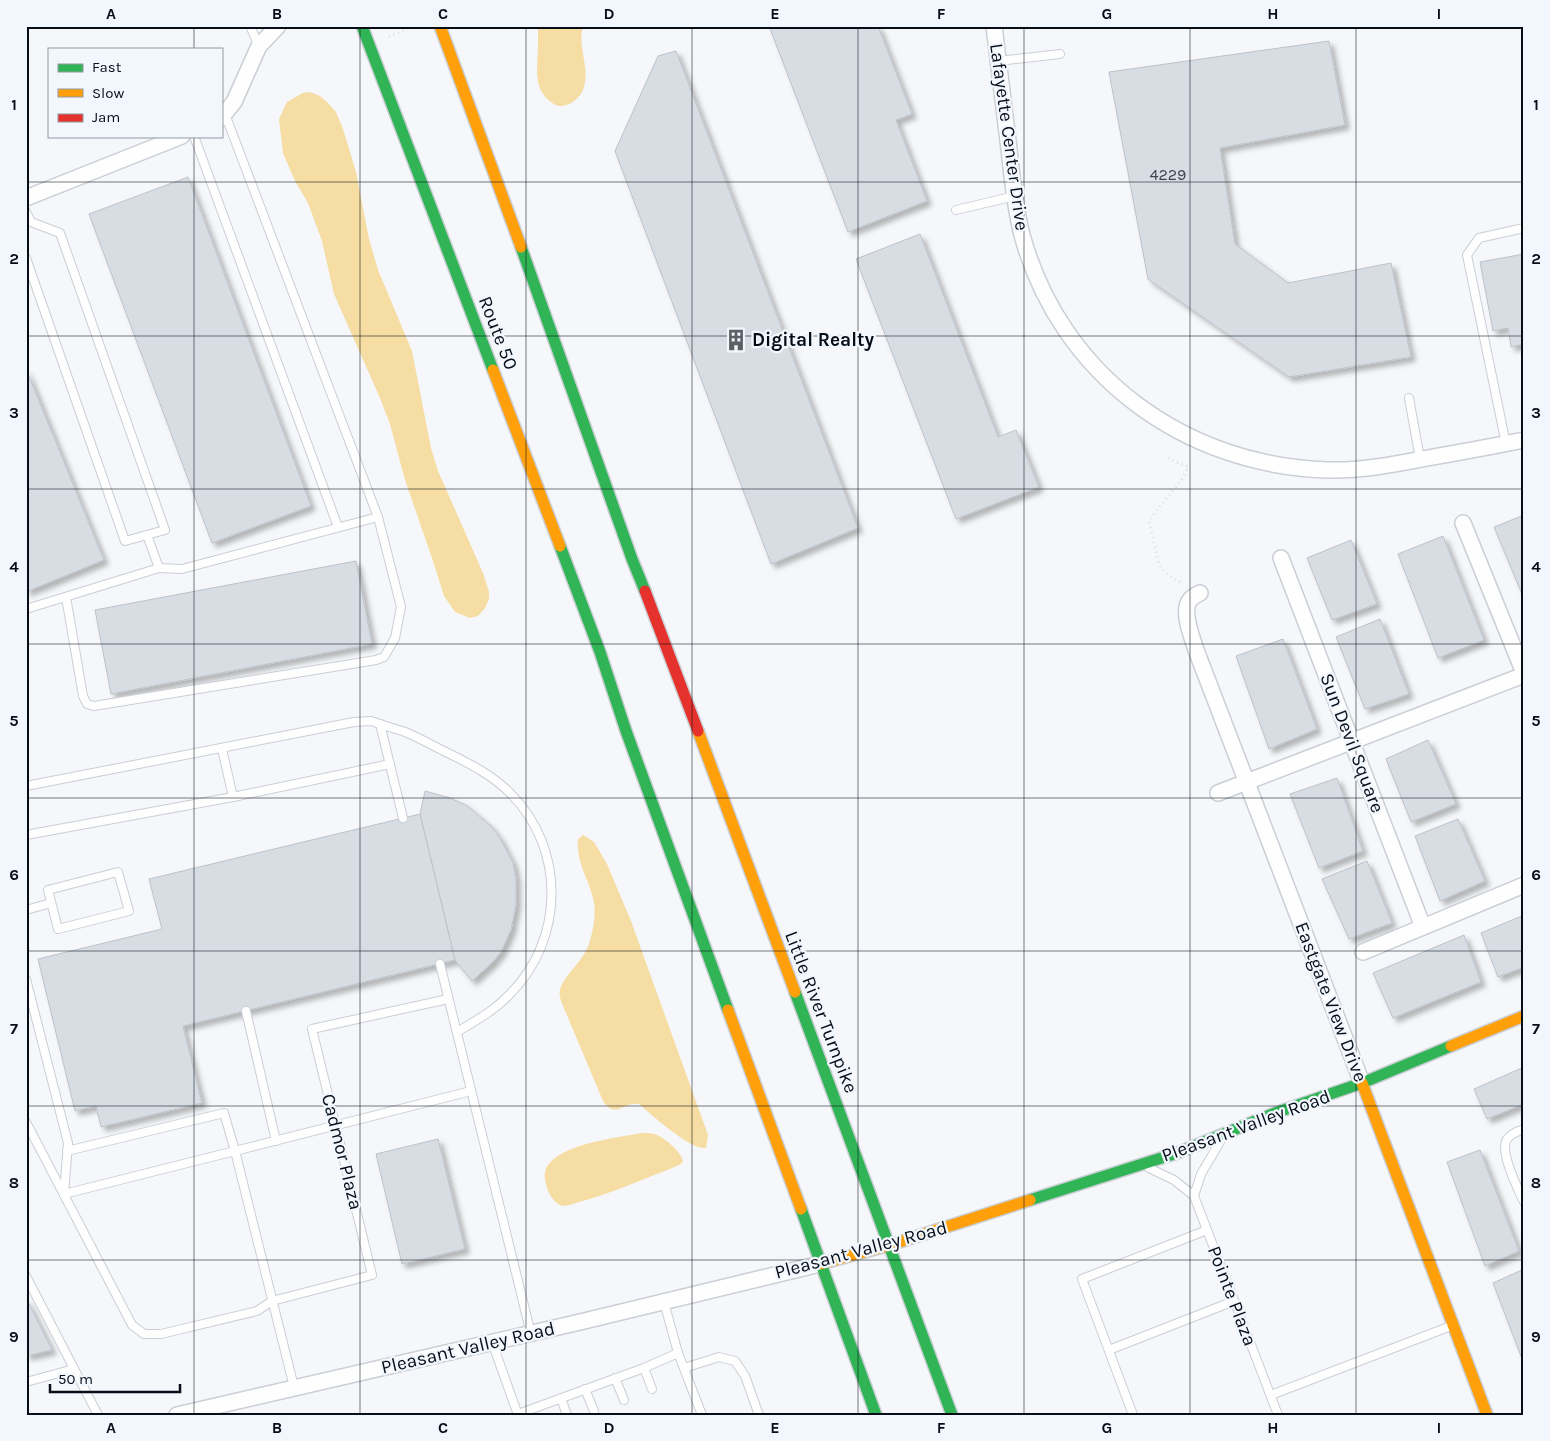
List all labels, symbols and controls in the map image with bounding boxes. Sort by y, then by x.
text: A [106,4,116,23]
text: B [272,4,282,23]
text: C [438,4,448,23]
text: D [604,4,615,23]
text: E [770,4,780,23]
text: F [937,4,946,23]
text: G [1102,4,1112,23]
text: H [1267,4,1279,23]
text: I [1437,4,1441,23]
street label: Lafayette Center Drive [985,42,1033,232]
legend [48,48,222,138]
text: Fast [92,58,122,76]
text: Slow [92,84,124,102]
text: 1 [11,95,17,114]
text: 1 [1533,95,1539,114]
text: Jam [92,108,120,126]
house number: 4229 [1150,165,1186,184]
text: 2 [9,249,19,268]
text: 2 [1531,249,1541,268]
street label: Route 50 [474,293,522,373]
building icon: Digital Realty [723,327,749,353]
place label: Digital Realty [752,329,874,351]
text: 3 [9,403,19,422]
text: 3 [1531,403,1541,422]
text: 4 [9,557,19,576]
text: 4 [1531,557,1541,576]
street label: Sun Devil Square [1315,670,1389,816]
text: 5 [9,711,19,730]
text: 5 [1531,711,1541,730]
text: 6 [9,865,19,884]
text: 6 [1531,865,1541,884]
street label: Eastgate View Drive [1290,919,1372,1085]
street label: Little River Turnpike [780,928,862,1096]
text: 7 [10,1019,18,1038]
text: 7 [1532,1019,1540,1038]
street label: Pleasant Valley Road [1159,1085,1333,1167]
street label: Cadmor Plaza [317,1092,367,1212]
text: 8 [9,1173,19,1192]
text: 8 [1531,1173,1541,1192]
street label: Pleasant Valley Road [772,1216,950,1284]
street label: Pointe Plaza [1203,1243,1261,1349]
street label: Pleasant Valley Road [379,1317,557,1379]
text: 9 [9,1327,19,1346]
text: 9 [1531,1327,1541,1346]
scale bar [50,1361,180,1393]
text: 50 m [58,1370,93,1388]
text: A [106,1418,116,1437]
text: B [272,1418,282,1437]
text: C [438,1418,448,1437]
text: D [604,1418,615,1437]
text: E [770,1418,780,1437]
text: F [937,1418,946,1437]
text: G [1102,1418,1112,1437]
text: H [1267,1418,1279,1437]
text: I [1437,1418,1441,1437]

